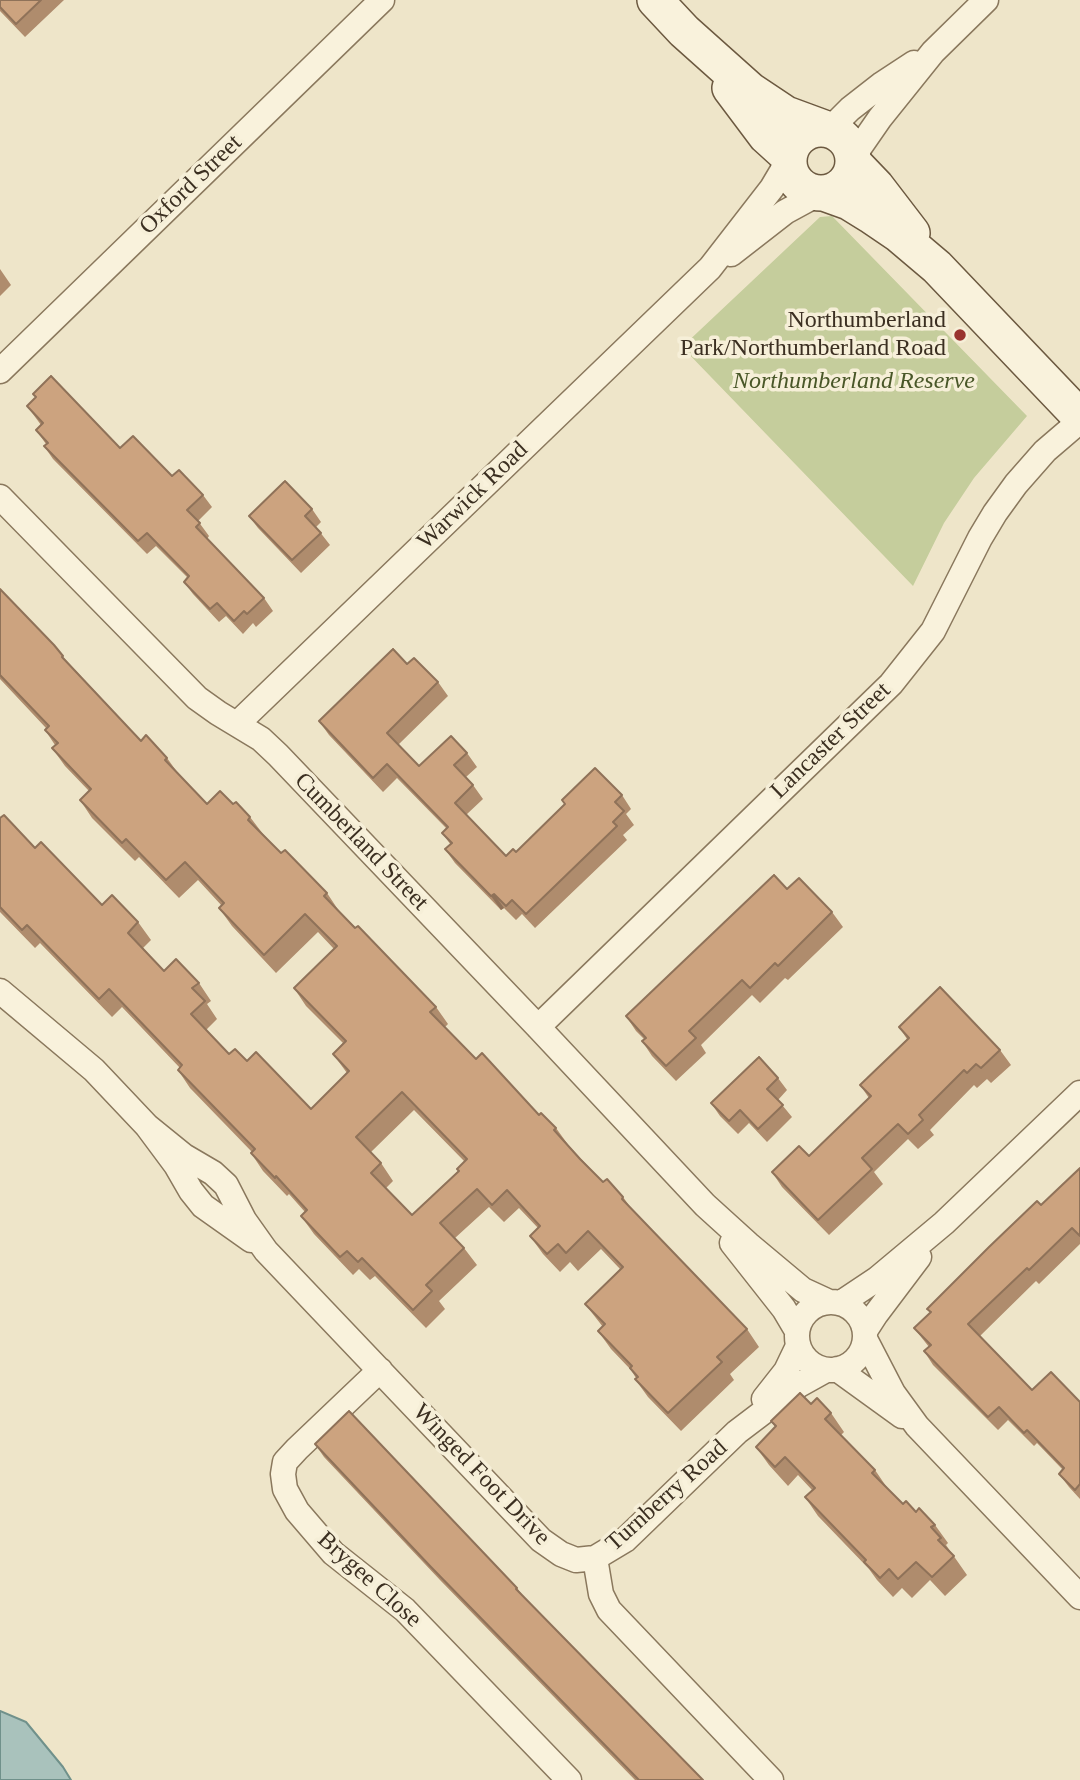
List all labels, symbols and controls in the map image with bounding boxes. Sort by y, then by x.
street label: Oxford Street [134,129,248,241]
place label: Northumberland Park/Northumberland Road [680,307,946,363]
marker: Northumberland Park/Northumberland Road [952,327,968,343]
park label: Northumberland Reserve [733,368,975,396]
street label: Warwick Road [412,436,534,556]
street label: Lancaster Street [765,677,897,805]
street label: Cumberland Street [288,767,434,917]
street label: Winged Foot Drive [406,1398,556,1552]
street label: Turnberry Road [600,1434,734,1558]
street label: Brygee Close [311,1526,427,1634]

